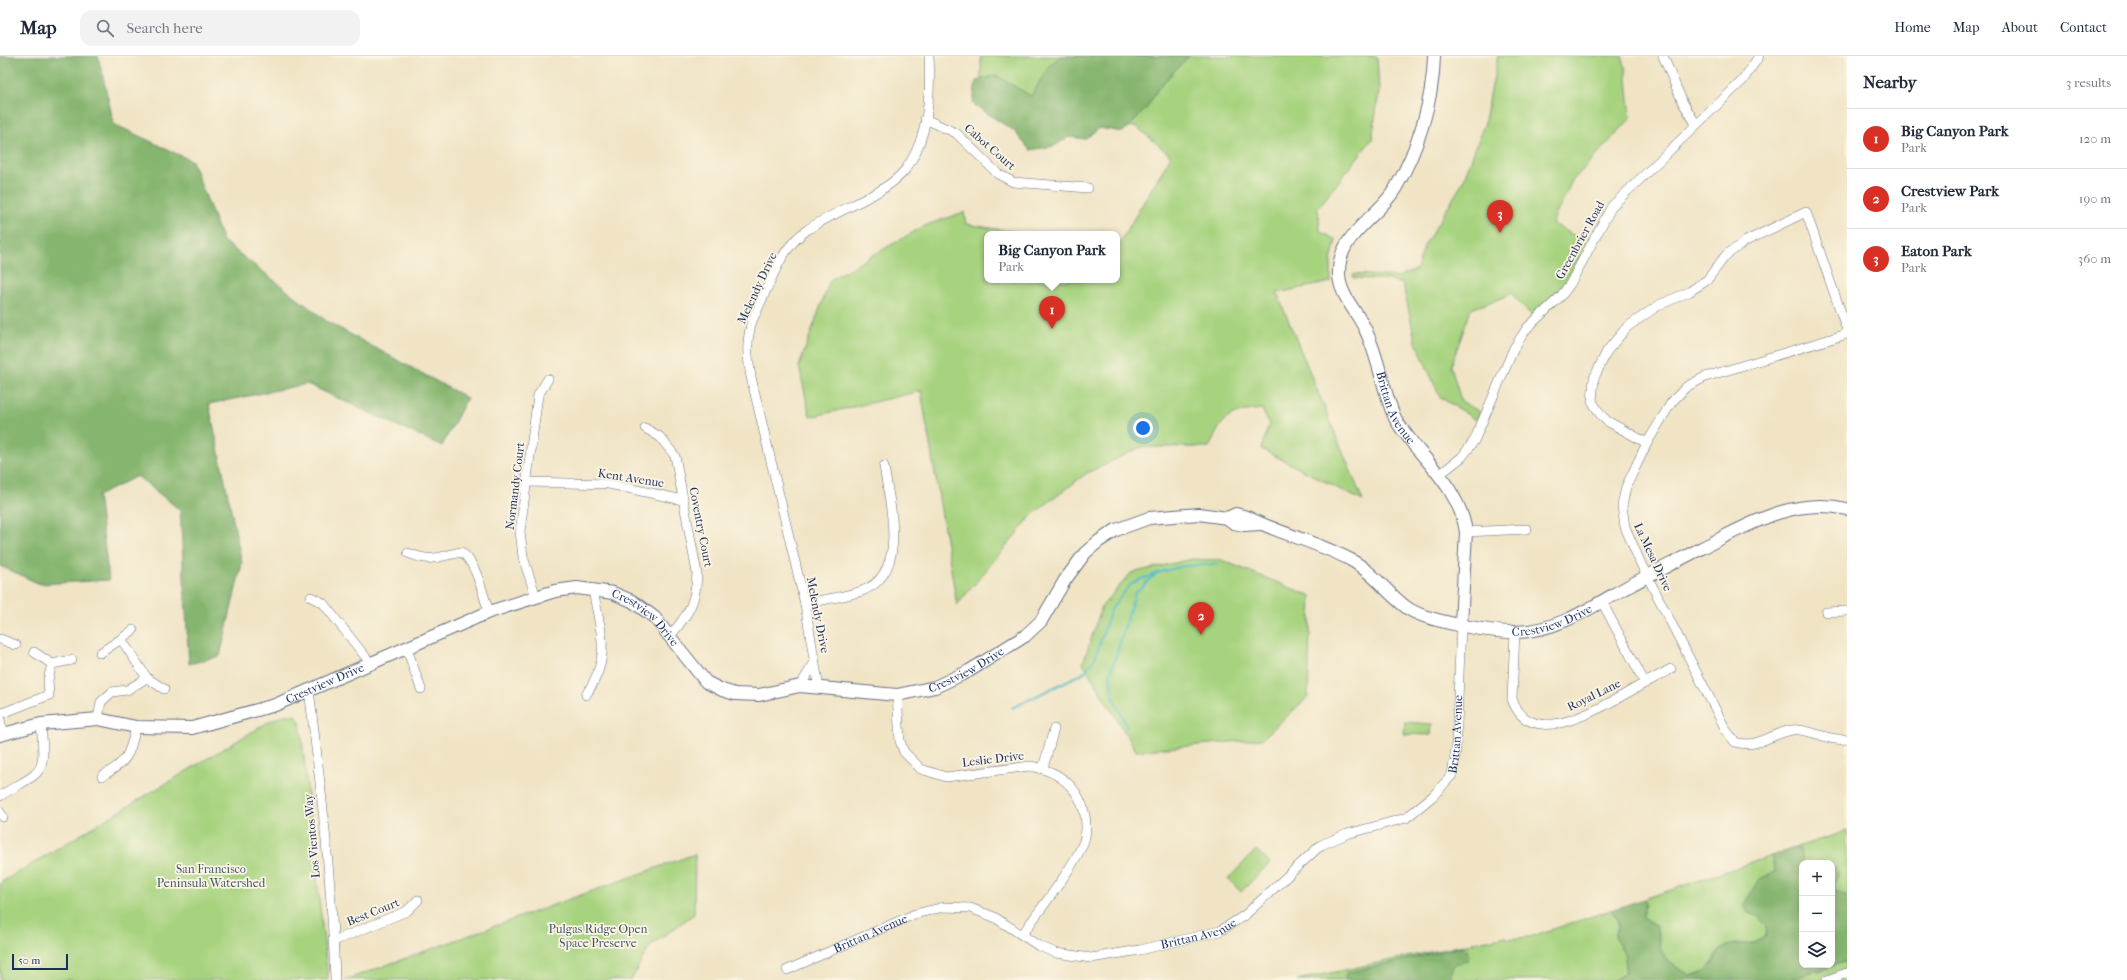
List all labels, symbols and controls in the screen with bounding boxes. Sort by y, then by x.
search box [80,10,360,46]
text: Map [20,17,56,39]
icon: search [94,17,116,39]
text: Search here [126,19,203,37]
text: Home [1894,19,1931,36]
text: Map [1953,19,1980,36]
text: About [2002,19,2038,36]
text: Contact [2060,19,2107,36]
text: Nearby [1863,72,1917,92]
text: 3 results [2066,75,2111,90]
street label: Cabot Court [962,121,1019,173]
text: Big Canyon Park [1901,122,2009,140]
text: 1 [1874,131,1878,146]
text: 120 m [2079,131,2111,146]
text: Park [1901,140,1927,155]
text: Crestview Park [1901,182,1999,200]
text: 2 [1873,191,1879,206]
text: 190 m [2079,191,2111,206]
street label: Greenbrier Road [1553,198,1608,282]
pin: 3 [1487,200,1513,233]
text: Park [1901,200,1927,215]
popup [984,231,1120,283]
text: Big Canyon Park [998,241,1106,259]
text: Eaton Park [1901,242,1972,260]
street label: Melendy Drive [734,250,780,326]
text: 3 [1873,251,1879,266]
text: 360 m [2078,251,2111,266]
text: Park [998,259,1024,274]
text: Park [1901,260,1927,275]
pin: 1 [1039,296,1065,329]
street label: Brittan Avenue [1373,370,1418,447]
your location [1133,418,1153,438]
street label: Normandy Court [503,441,527,531]
street label: Kent Avenue [597,466,665,490]
street label: Coventry Court [686,486,716,569]
street label: La Mesa Drive [1631,520,1675,594]
street label: Melendy Drive [804,576,832,654]
street label: Crestview Drive [610,586,682,649]
pin: 2 [1188,602,1214,635]
street label: Crestview Drive [1512,602,1595,639]
street label: Crestview Drive [927,644,1007,695]
street label: Crestview Drive [284,660,366,706]
street label: Royal Lane [1565,676,1623,714]
street label: Brittan Avenue [1445,694,1465,774]
street label: Leslie Drive [961,748,1025,770]
street label: Los Vientos Way [301,793,323,879]
map controls [1799,860,1835,968]
button: + [1799,860,1835,896]
park label: San Francisco Peninsula Watershed [157,862,266,890]
street label: Best Court [345,895,402,929]
button: − [1799,896,1835,932]
street label: Brittan Avenue [831,911,909,956]
street label: Brittan Avenue [1159,915,1239,952]
park label: Pulgas Ridge Open Space Preserve [549,922,647,950]
button: layers [1799,932,1835,968]
scale bar [12,952,68,971]
text: 50 m [18,954,40,967]

